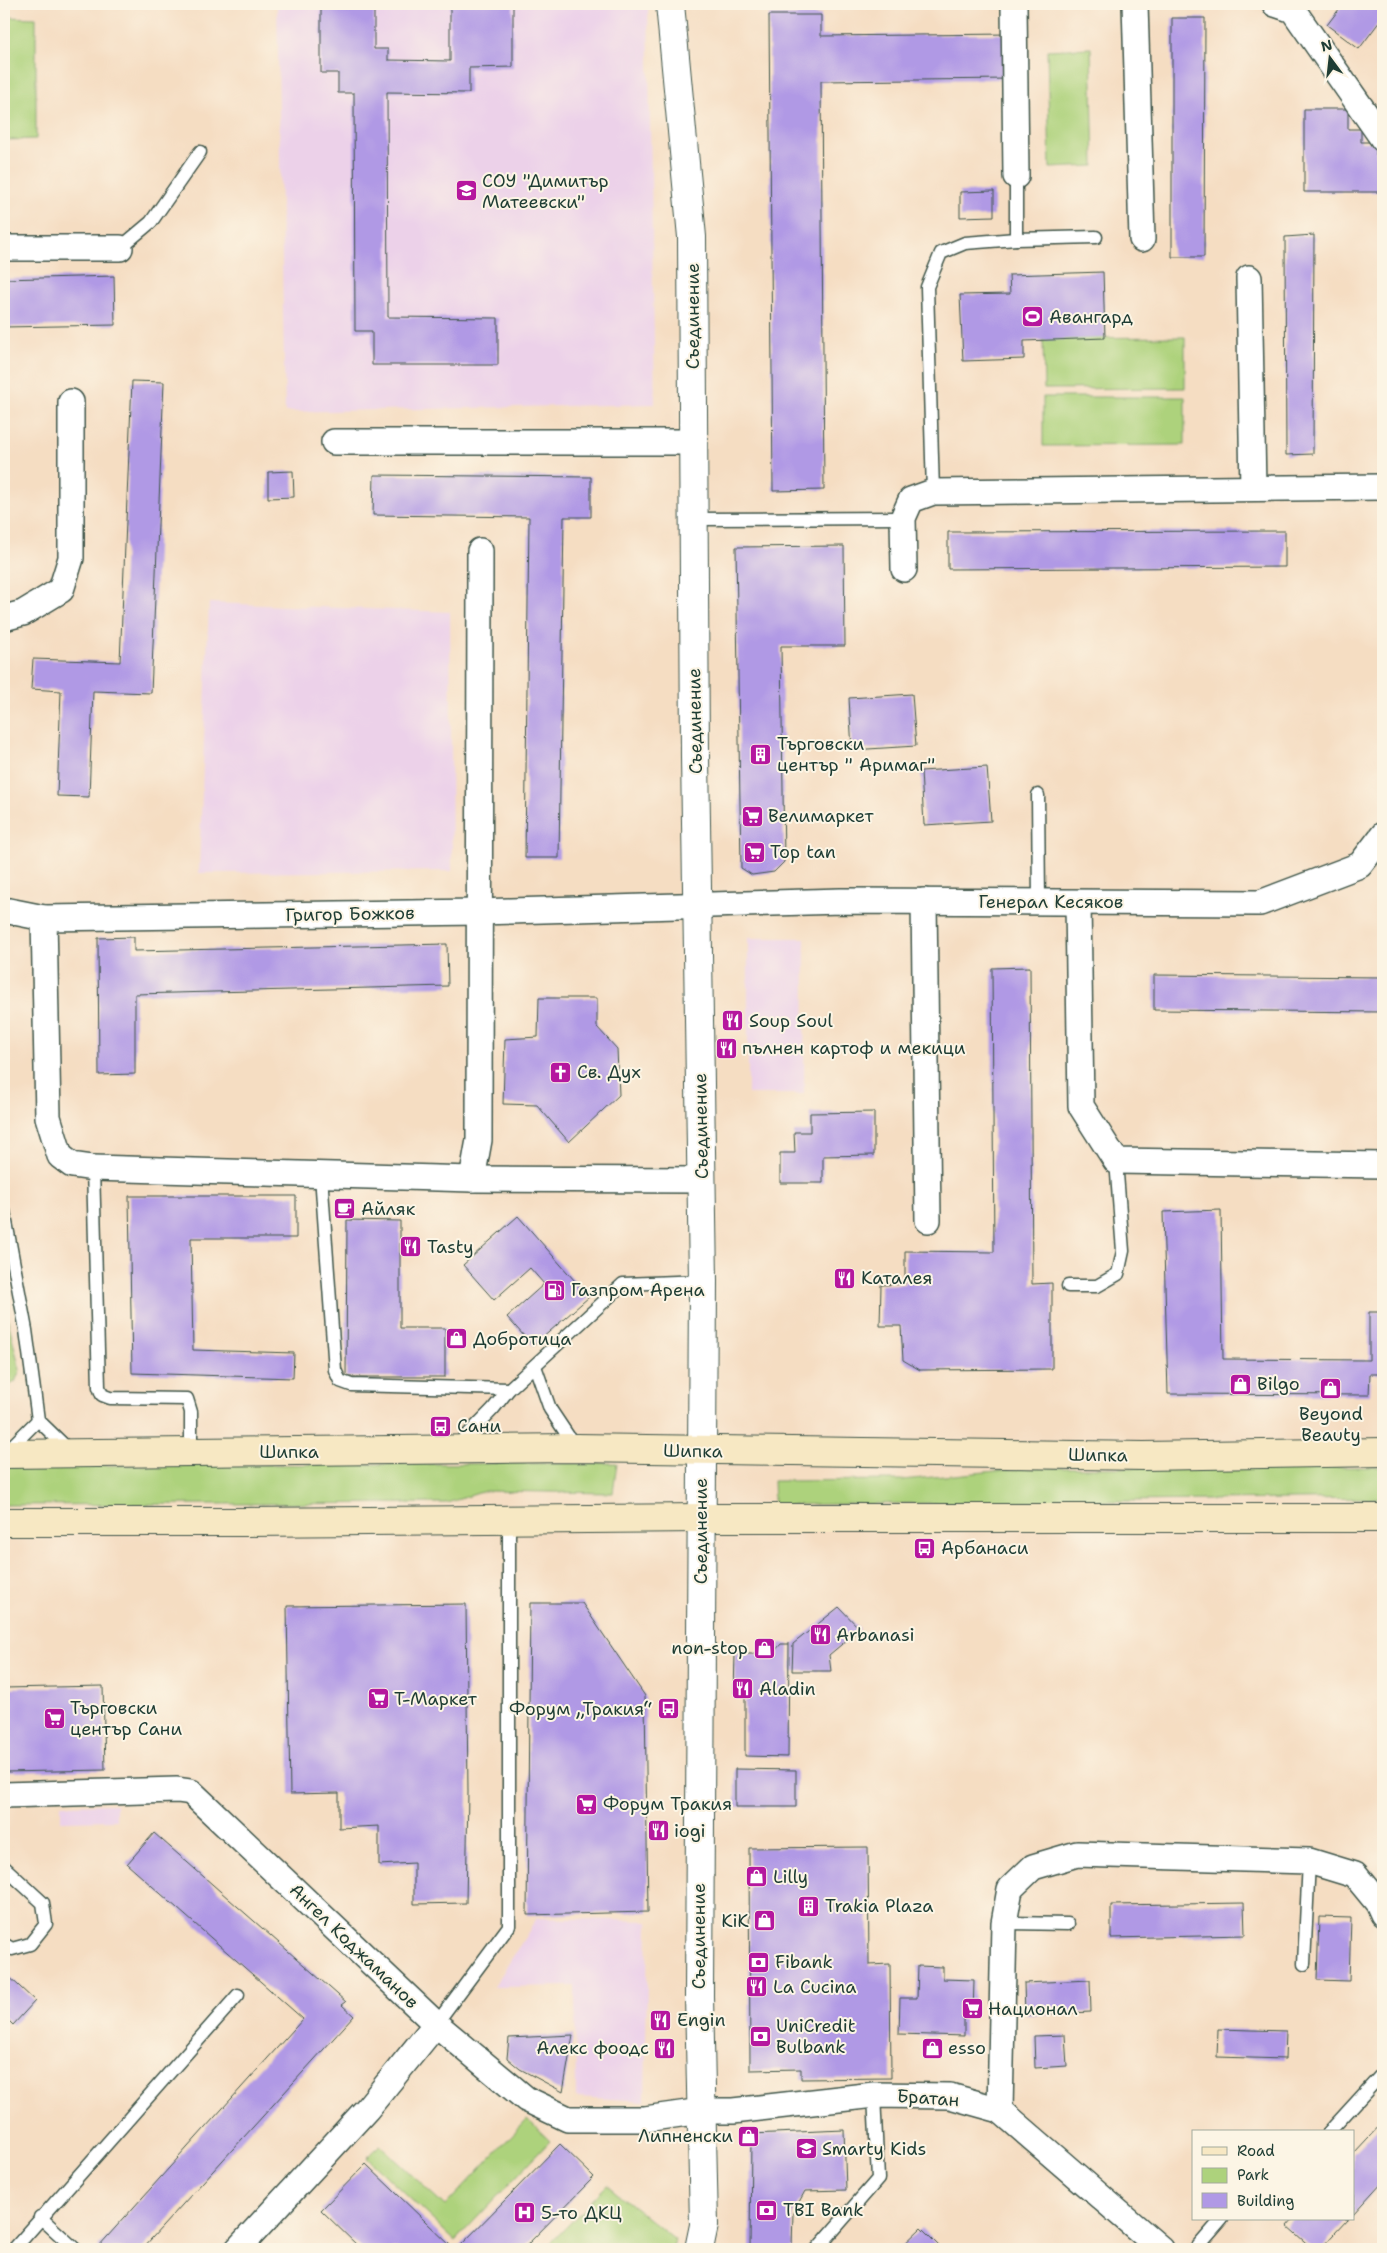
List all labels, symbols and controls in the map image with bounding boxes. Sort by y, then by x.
north arrow [1304,32,1354,82]
text: N [1319,35,1334,56]
place label: СОУ "Димитър Матеевски" [482,169,609,214]
school or university icon: СОУ "Димитър Матеевски" [454,179,478,203]
street label: Съединение [681,263,705,369]
sports icon: Авангард [1021,305,1045,329]
place label: Авангард [1049,305,1133,329]
street label: Съединение [682,668,708,774]
place label: Търговски център " Аримаг" [777,732,935,777]
building icon: Търговски център " Аримаг" [749,742,773,766]
supermarket icon: Велимаркет [740,804,764,828]
place label: Велимаркет [768,804,874,828]
supermarket icon: Top tan [742,840,766,864]
place label: Top tan [770,840,836,864]
street label: Генерал Кесяков [979,890,1123,914]
street label: Григор Божков [285,901,415,927]
restaurant icon: Soup Soul [721,1009,745,1033]
place label: Soup Soul [749,1009,834,1033]
restaurant icon: пълнен картоф и мекици [714,1036,738,1060]
place label: пълнен картоф и мекици [742,1036,966,1060]
church icon: Св. Дух [549,1060,573,1084]
place label: Св. Дух [577,1060,641,1084]
street label: Съединение [688,1073,714,1179]
cafe icon: Айляк [333,1197,357,1221]
place label: Айляк [361,1197,416,1221]
restaurant icon: Tasty [399,1235,423,1259]
place label: Tasty [427,1235,474,1259]
restaurant icon: Каталея [833,1266,857,1290]
place label: Каталея [861,1266,932,1290]
fuel station icon: Газпром Арена [543,1278,567,1302]
place label: Газпром Арена [571,1278,705,1302]
shop icon: Добротица [445,1327,469,1351]
place label: Добротица [473,1327,572,1351]
shop icon: Bilgo [1229,1372,1253,1396]
place label: Bilgo [1257,1372,1300,1396]
shop icon: Beyond Beauty [1319,1377,1343,1401]
place label: Beyond Beauty [1299,1402,1363,1447]
bus stop icon: Сани [429,1414,453,1438]
place label: Сани [457,1414,502,1438]
street label: Шипка [663,1438,723,1464]
street label: Шипка [259,1440,319,1464]
street label: Шипка [1068,1442,1128,1468]
street label: Съединение [689,1478,713,1584]
bus stop icon: Арбанаси [913,1536,937,1560]
place label: Арбанаси [941,1536,1029,1560]
restaurant icon: Аrbanasi [808,1623,832,1647]
place label: Аrbanasi [836,1623,915,1647]
place label: non-stop [671,1636,748,1660]
shop icon: non-stop [752,1636,776,1660]
restaurant icon: Аladin [731,1677,755,1701]
place label: Аladin [759,1677,816,1701]
supermarket icon: Т-Маркет [366,1687,390,1711]
place label: Т-Маркет [394,1687,478,1711]
place label: Търговски център Сани [70,1696,182,1741]
place label: Форум „Тракия“ [509,1697,652,1721]
bus stop icon: Форум „Тракия“ [656,1697,680,1721]
supermarket icon: Търговски център Сани [42,1706,66,1730]
supermarket icon: Форум Тракия [575,1792,599,1816]
place label: Форум Тракия [603,1792,732,1816]
restaurant icon: iogi [646,1819,670,1843]
place label: iogi [674,1819,706,1843]
shop icon: Lilly [745,1865,769,1889]
place label: Lilly [773,1865,808,1889]
street label: Ангел Коджаманов [284,1878,424,2014]
street label: Съединение [687,1883,711,1989]
building icon: Trakia Plaza [797,1894,821,1918]
place label: Trakia Plaza [825,1894,934,1918]
place label: KiK [721,1909,749,1933]
shop icon: KiK [753,1909,777,1933]
bank icon: Fibank [747,1950,771,1974]
place label: Fibank [775,1950,833,1974]
restaurant icon: La Cucina [745,1975,769,1999]
place label: La Cucina [773,1975,856,1999]
supermarket icon: Национал [960,1997,984,2021]
place label: Национал [988,1997,1078,2021]
restaurant icon: Engin [649,2008,673,2032]
place label: Engin [677,2008,725,2032]
place label: UniCredit Bulbank [776,2014,856,2059]
bank icon: UniCredit Bulbank [748,2024,772,2048]
place label: Алекс фоодс [536,2036,649,2060]
restaurant icon: Алекс фоодс [653,2036,677,2060]
shop icon: esso [920,2036,944,2060]
place label: esso [948,2036,986,2060]
street label: Братан [896,2084,960,2112]
place label: Липненски [638,2124,733,2148]
shop icon: Липненски [737,2124,761,2148]
legend [1192,2130,1354,2220]
school or university icon: Smarty Kids [794,2137,818,2161]
place label: Smarty Kids [822,2137,927,2161]
text: Road [1237,2141,1275,2161]
text: Park [1237,2165,1269,2185]
text: Building [1237,2191,1294,2211]
bank icon: TBI Bank [755,2198,779,2222]
place label: TBI Bank [783,2198,864,2222]
hospital icon: 5-то ДКЦ [513,2201,537,2225]
place label: 5-то ДКЦ [541,2201,622,2225]

